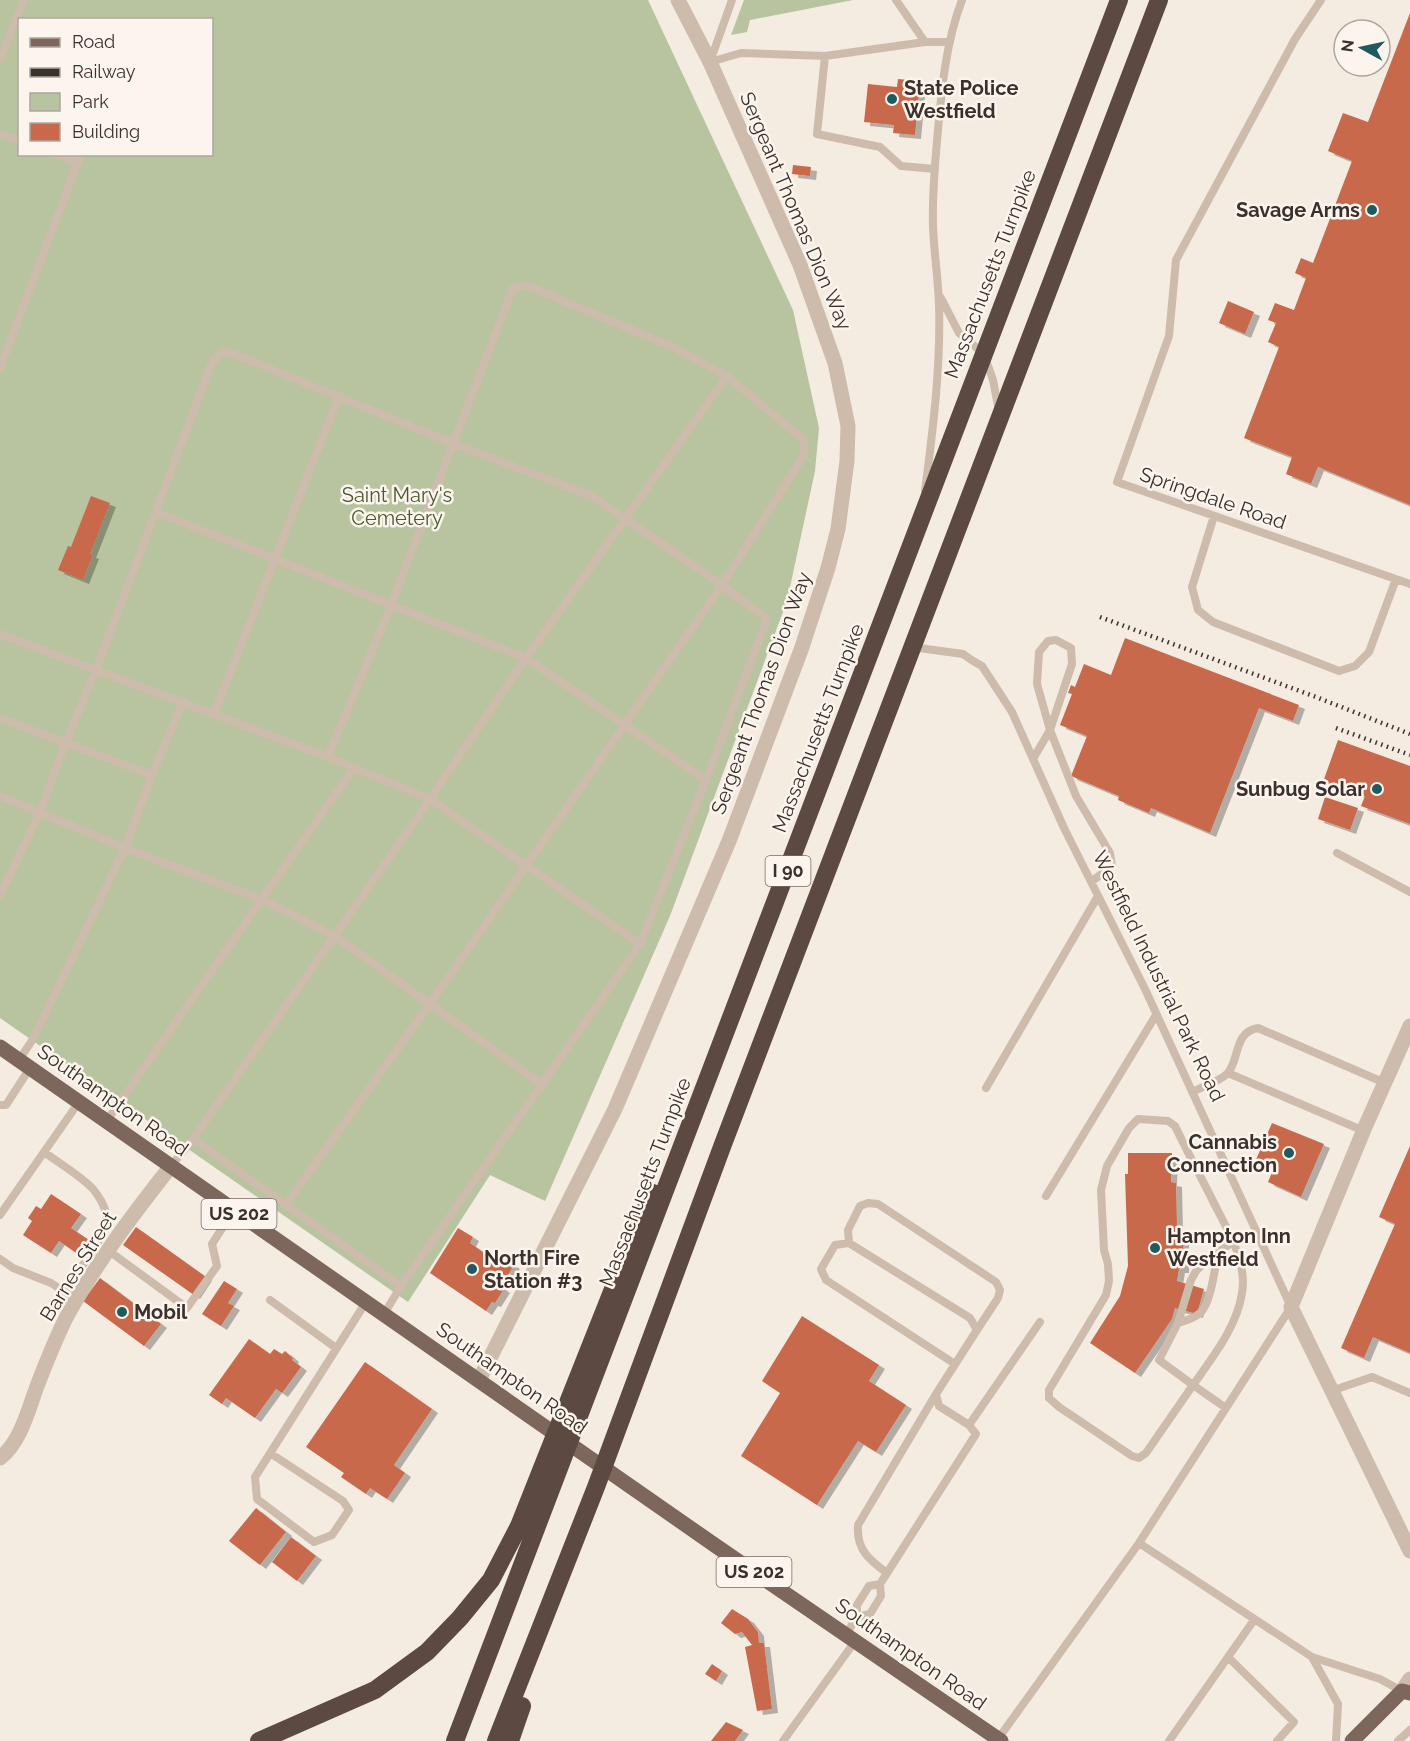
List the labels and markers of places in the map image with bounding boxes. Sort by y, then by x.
place label: State Police Westfield [904,76,1018,123]
marker: State Police Westfield [885,92,899,106]
place label: Savage Arms [1236,198,1360,222]
marker: Savage Arms [1365,203,1379,217]
place label: Sunbug Solar [1236,777,1365,801]
marker: Sunbug Solar [1370,782,1384,796]
place label: Cannabis Connection [1167,1130,1277,1177]
marker: Cannabis Connection [1282,1146,1296,1160]
place label: Hampton Inn Westfield [1167,1224,1291,1271]
marker: Hampton Inn Westfield [1148,1241,1162,1255]
place label: North Fire Station #3 [484,1246,582,1293]
marker: North Fire Station #3 [465,1262,479,1276]
place label: Mobil [134,1300,188,1324]
marker: Mobil [115,1305,129,1319]

